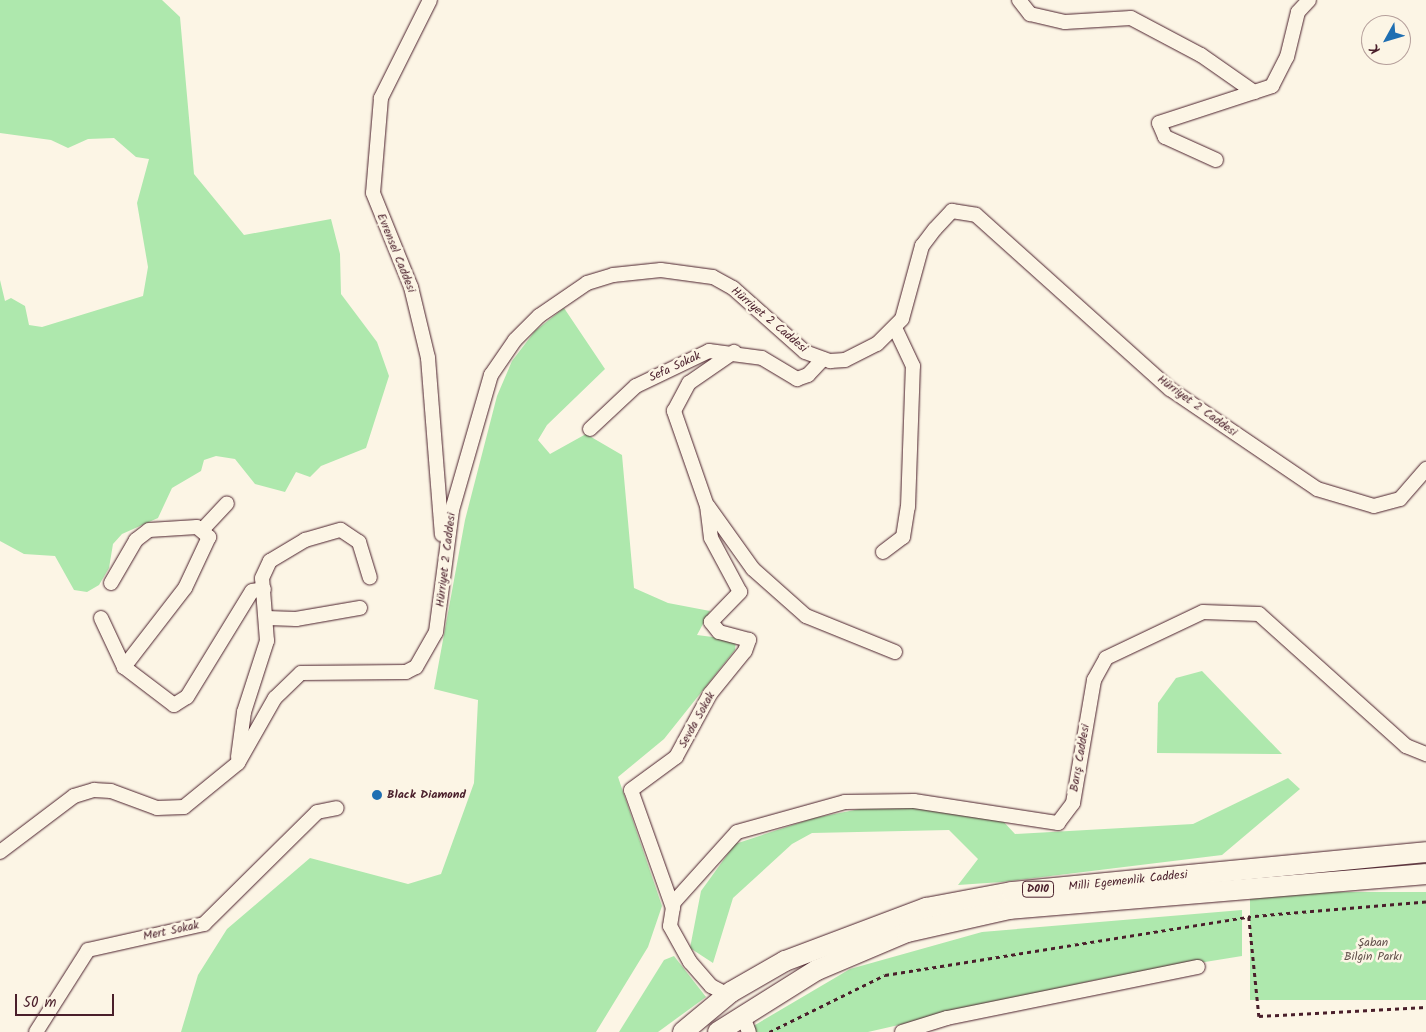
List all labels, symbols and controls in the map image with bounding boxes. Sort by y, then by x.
north arrow [1361,15,1411,65]
text: K [1364,39,1386,59]
street label: Evrensel Caddesi [374,211,418,295]
street label: Hürriyet 2 Caddesi [728,284,810,356]
street label: Sefa Sokak [647,349,703,385]
street label: Hürriyet 2 Caddesi [1154,372,1240,440]
street label: Hürriyet 2 Caddesi [433,512,459,608]
street label: Sevda Sokak [676,689,718,751]
street label: Barış Caddesi [1067,723,1093,793]
place label: Black Diamond [387,788,466,802]
marker: Black Diamond [371,789,383,801]
street label: Milli Egemenlik Caddesi [1068,868,1188,894]
road number: D010 [1022,881,1054,898]
street label: Mert Sokak [142,918,200,944]
park label: Şaban Bilgin Parkı [1344,936,1402,964]
scale bar [18,984,116,1016]
text: 50 m [23,991,57,1015]

